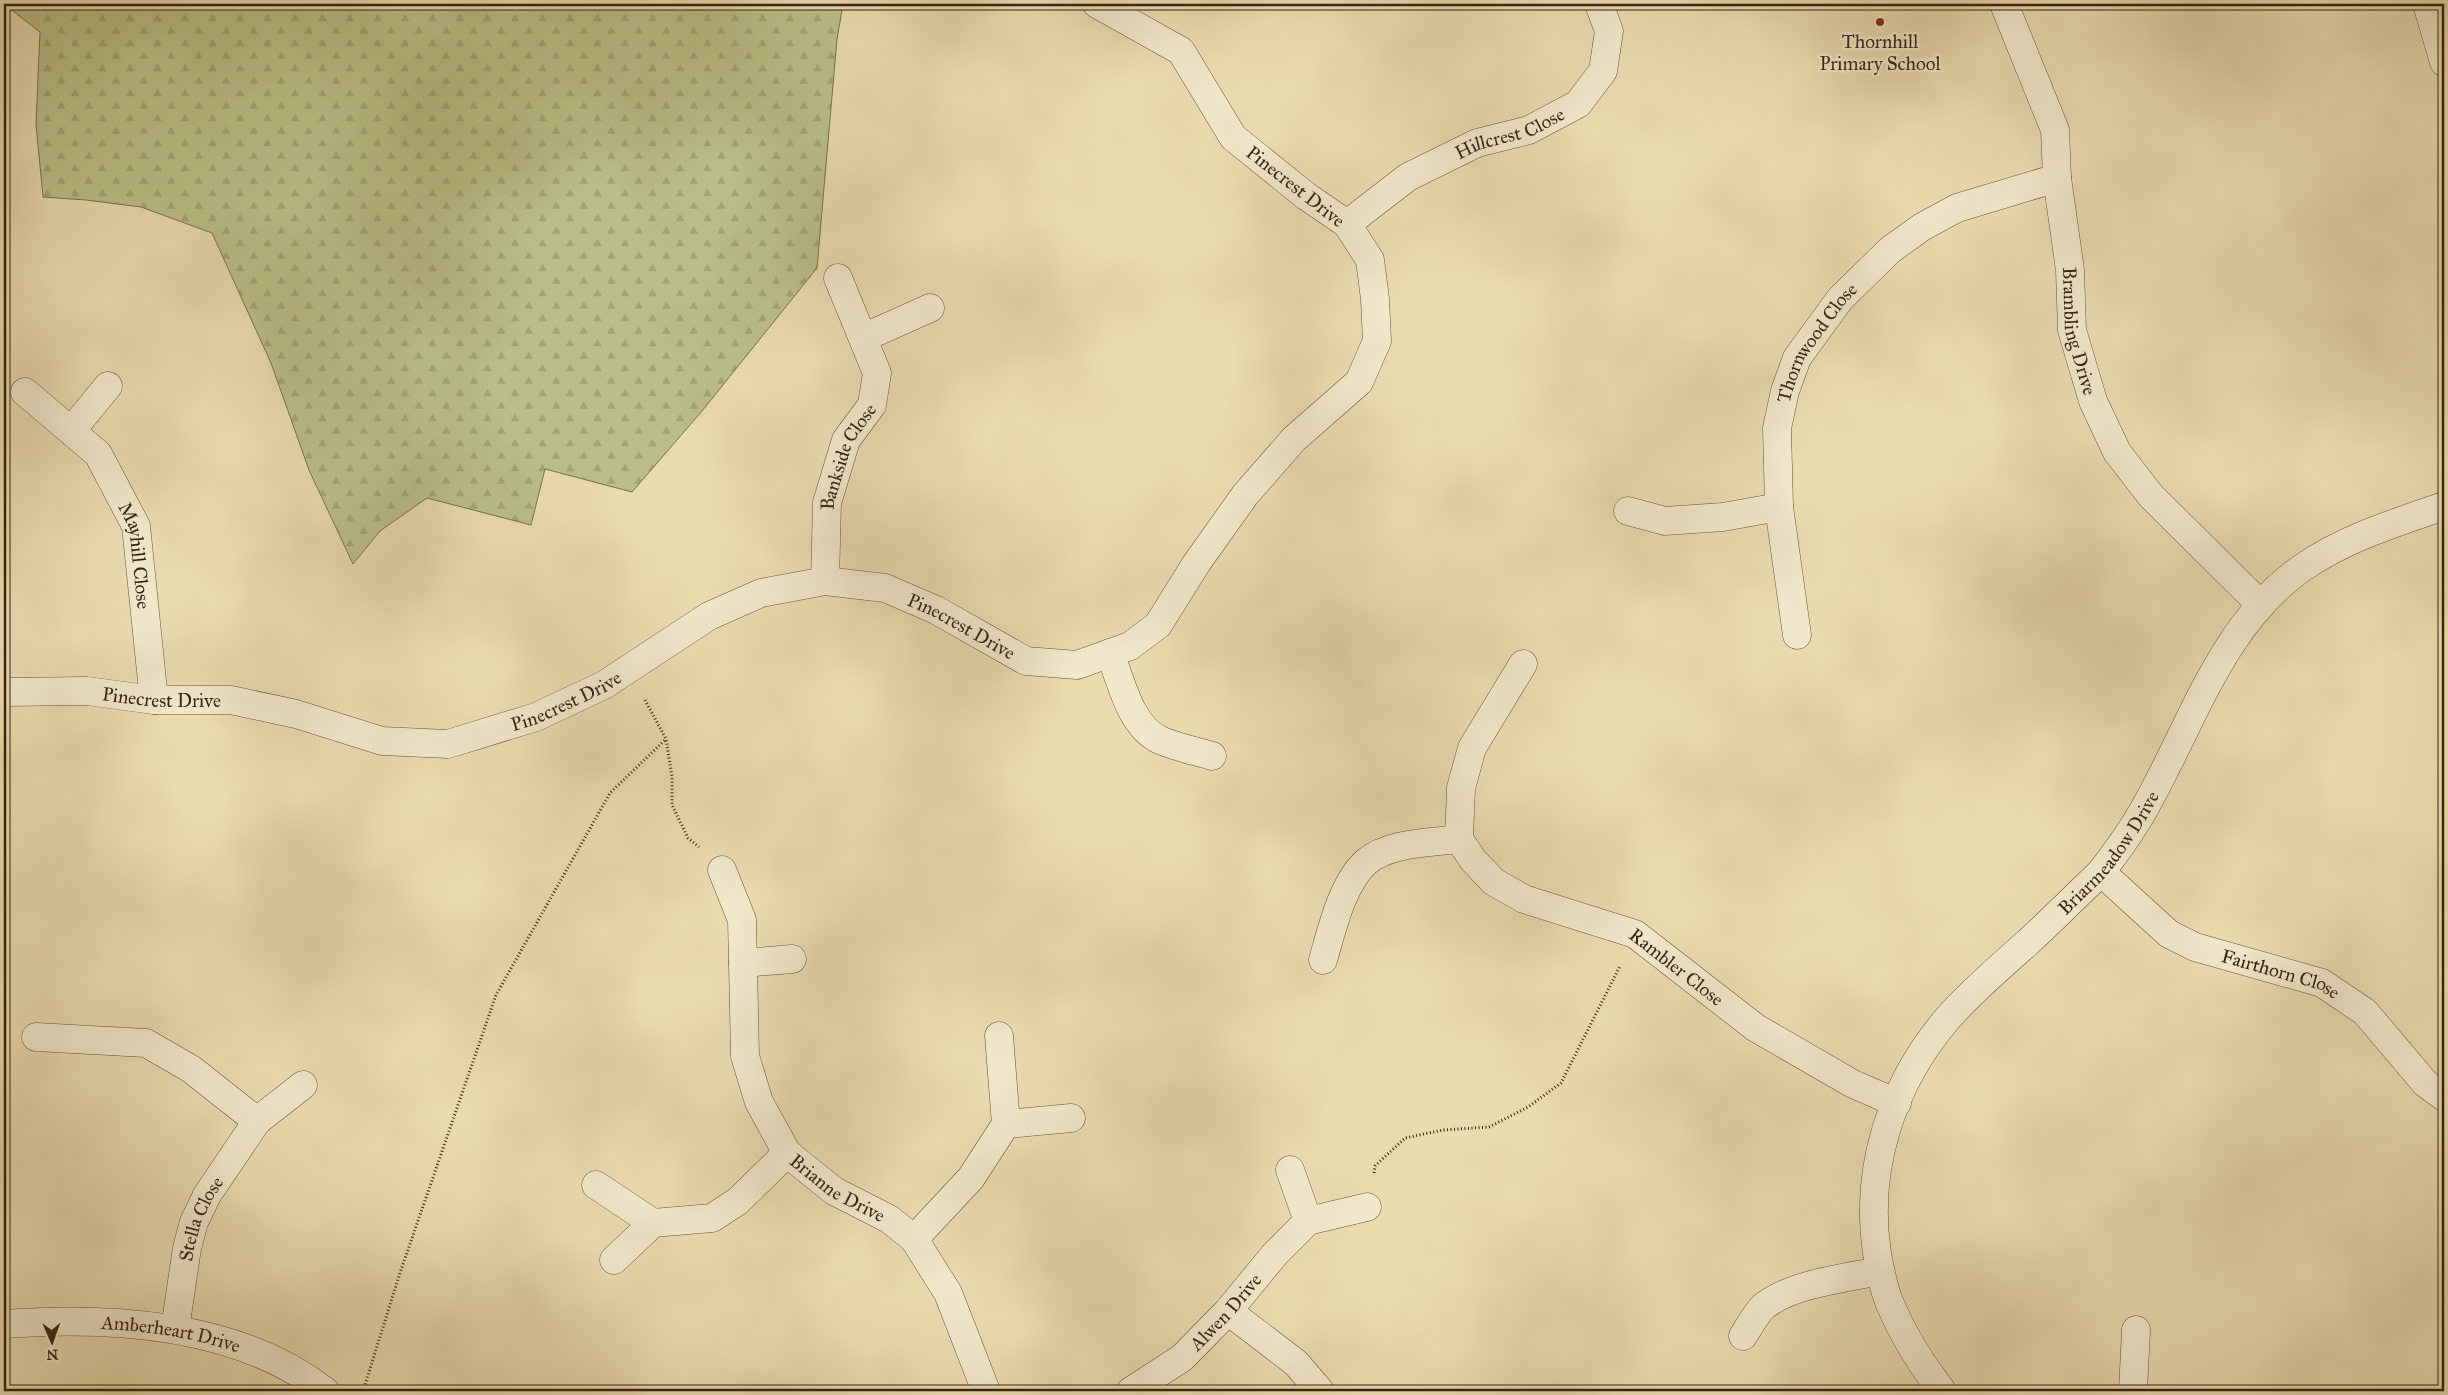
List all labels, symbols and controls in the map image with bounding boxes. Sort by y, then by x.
marker: Thornhill Primary School [1874,16,1886,28]
place label: Thornhill Primary School [1819,30,1941,75]
street label: Hillcrest Close [1451,102,1568,164]
street label: Pinecrest Drive [1242,141,1350,232]
street label: Brambling Drive [2058,267,2102,398]
street label: Thornwood Close [1772,278,1862,405]
street label: Bankside Close [816,399,881,510]
street label: Mayhill Close [113,498,156,610]
street label: Pinecrest Drive [904,588,1019,665]
street label: Pinecrest Drive [508,666,626,736]
street label: Pinecrest Drive [101,682,221,712]
street label: Briarmeadow Drive [2053,787,2164,920]
street label: Rambler Close [1625,923,1728,1011]
street label: Fairthorn Close [2219,944,2344,1004]
street label: Brianne Drive [785,1149,889,1227]
street label: Stella Close [174,1172,228,1263]
street label: Alwen Drive [1184,1269,1266,1356]
street label: Amberheart Drive [100,1311,244,1357]
north arrow [28,1318,78,1368]
text: N [46,1346,59,1363]

